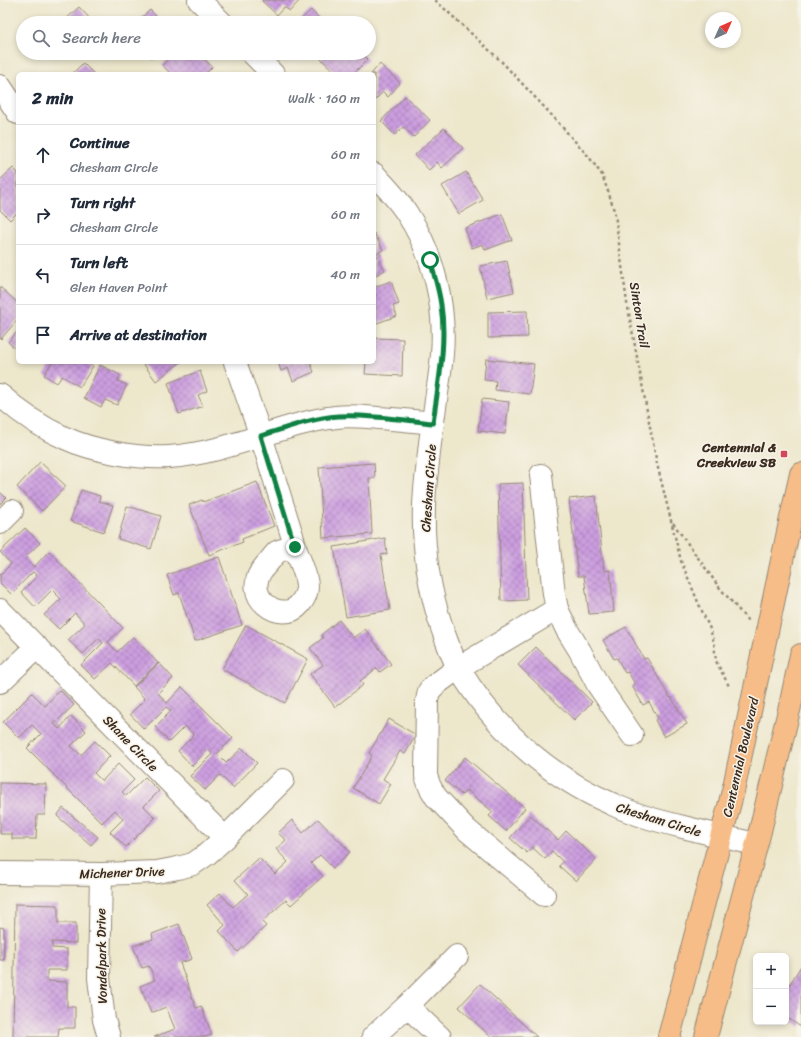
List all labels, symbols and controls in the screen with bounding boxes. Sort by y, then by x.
north arrow [705,12,741,48]
search box [16,16,376,60]
text: Search here [62,25,141,51]
icon: search [30,27,52,49]
text: 2 min [32,83,73,113]
text: Walk · 160 m [288,87,360,110]
text: Continue [70,130,130,156]
text: 60 m [331,143,360,166]
icon: ahead [32,144,54,166]
text: Chesham Circle [70,156,158,179]
text: Turn right [70,190,135,216]
text: 60 m [331,203,360,226]
icon: right [32,204,54,226]
text: Chesham Circle [70,216,158,239]
text: Turn left [70,250,128,276]
route start [421,251,439,269]
text: 40 m [330,263,360,286]
icon: left [32,264,54,286]
text: Glen Haven Point [70,276,167,299]
street label: Sinton Trail [623,280,656,350]
text: Arrive at destination [70,322,207,348]
icon: arrive [32,324,54,346]
place label: Centennial & Creekview SB [696,436,777,474]
street label: Chesham Circle [414,443,443,533]
marker: Centennial & Creekview SB [779,449,789,459]
route end [286,538,304,556]
street label: Centennial Boulevard [716,694,766,819]
street label: Shane Circle [97,709,164,778]
street label: Chesham Circle [613,796,705,843]
street label: Michener Drive [79,860,166,885]
street label: Vondelpark Drive [89,908,114,1004]
map controls [753,953,789,1025]
button: + [753,953,789,989]
button: − [753,989,789,1025]

